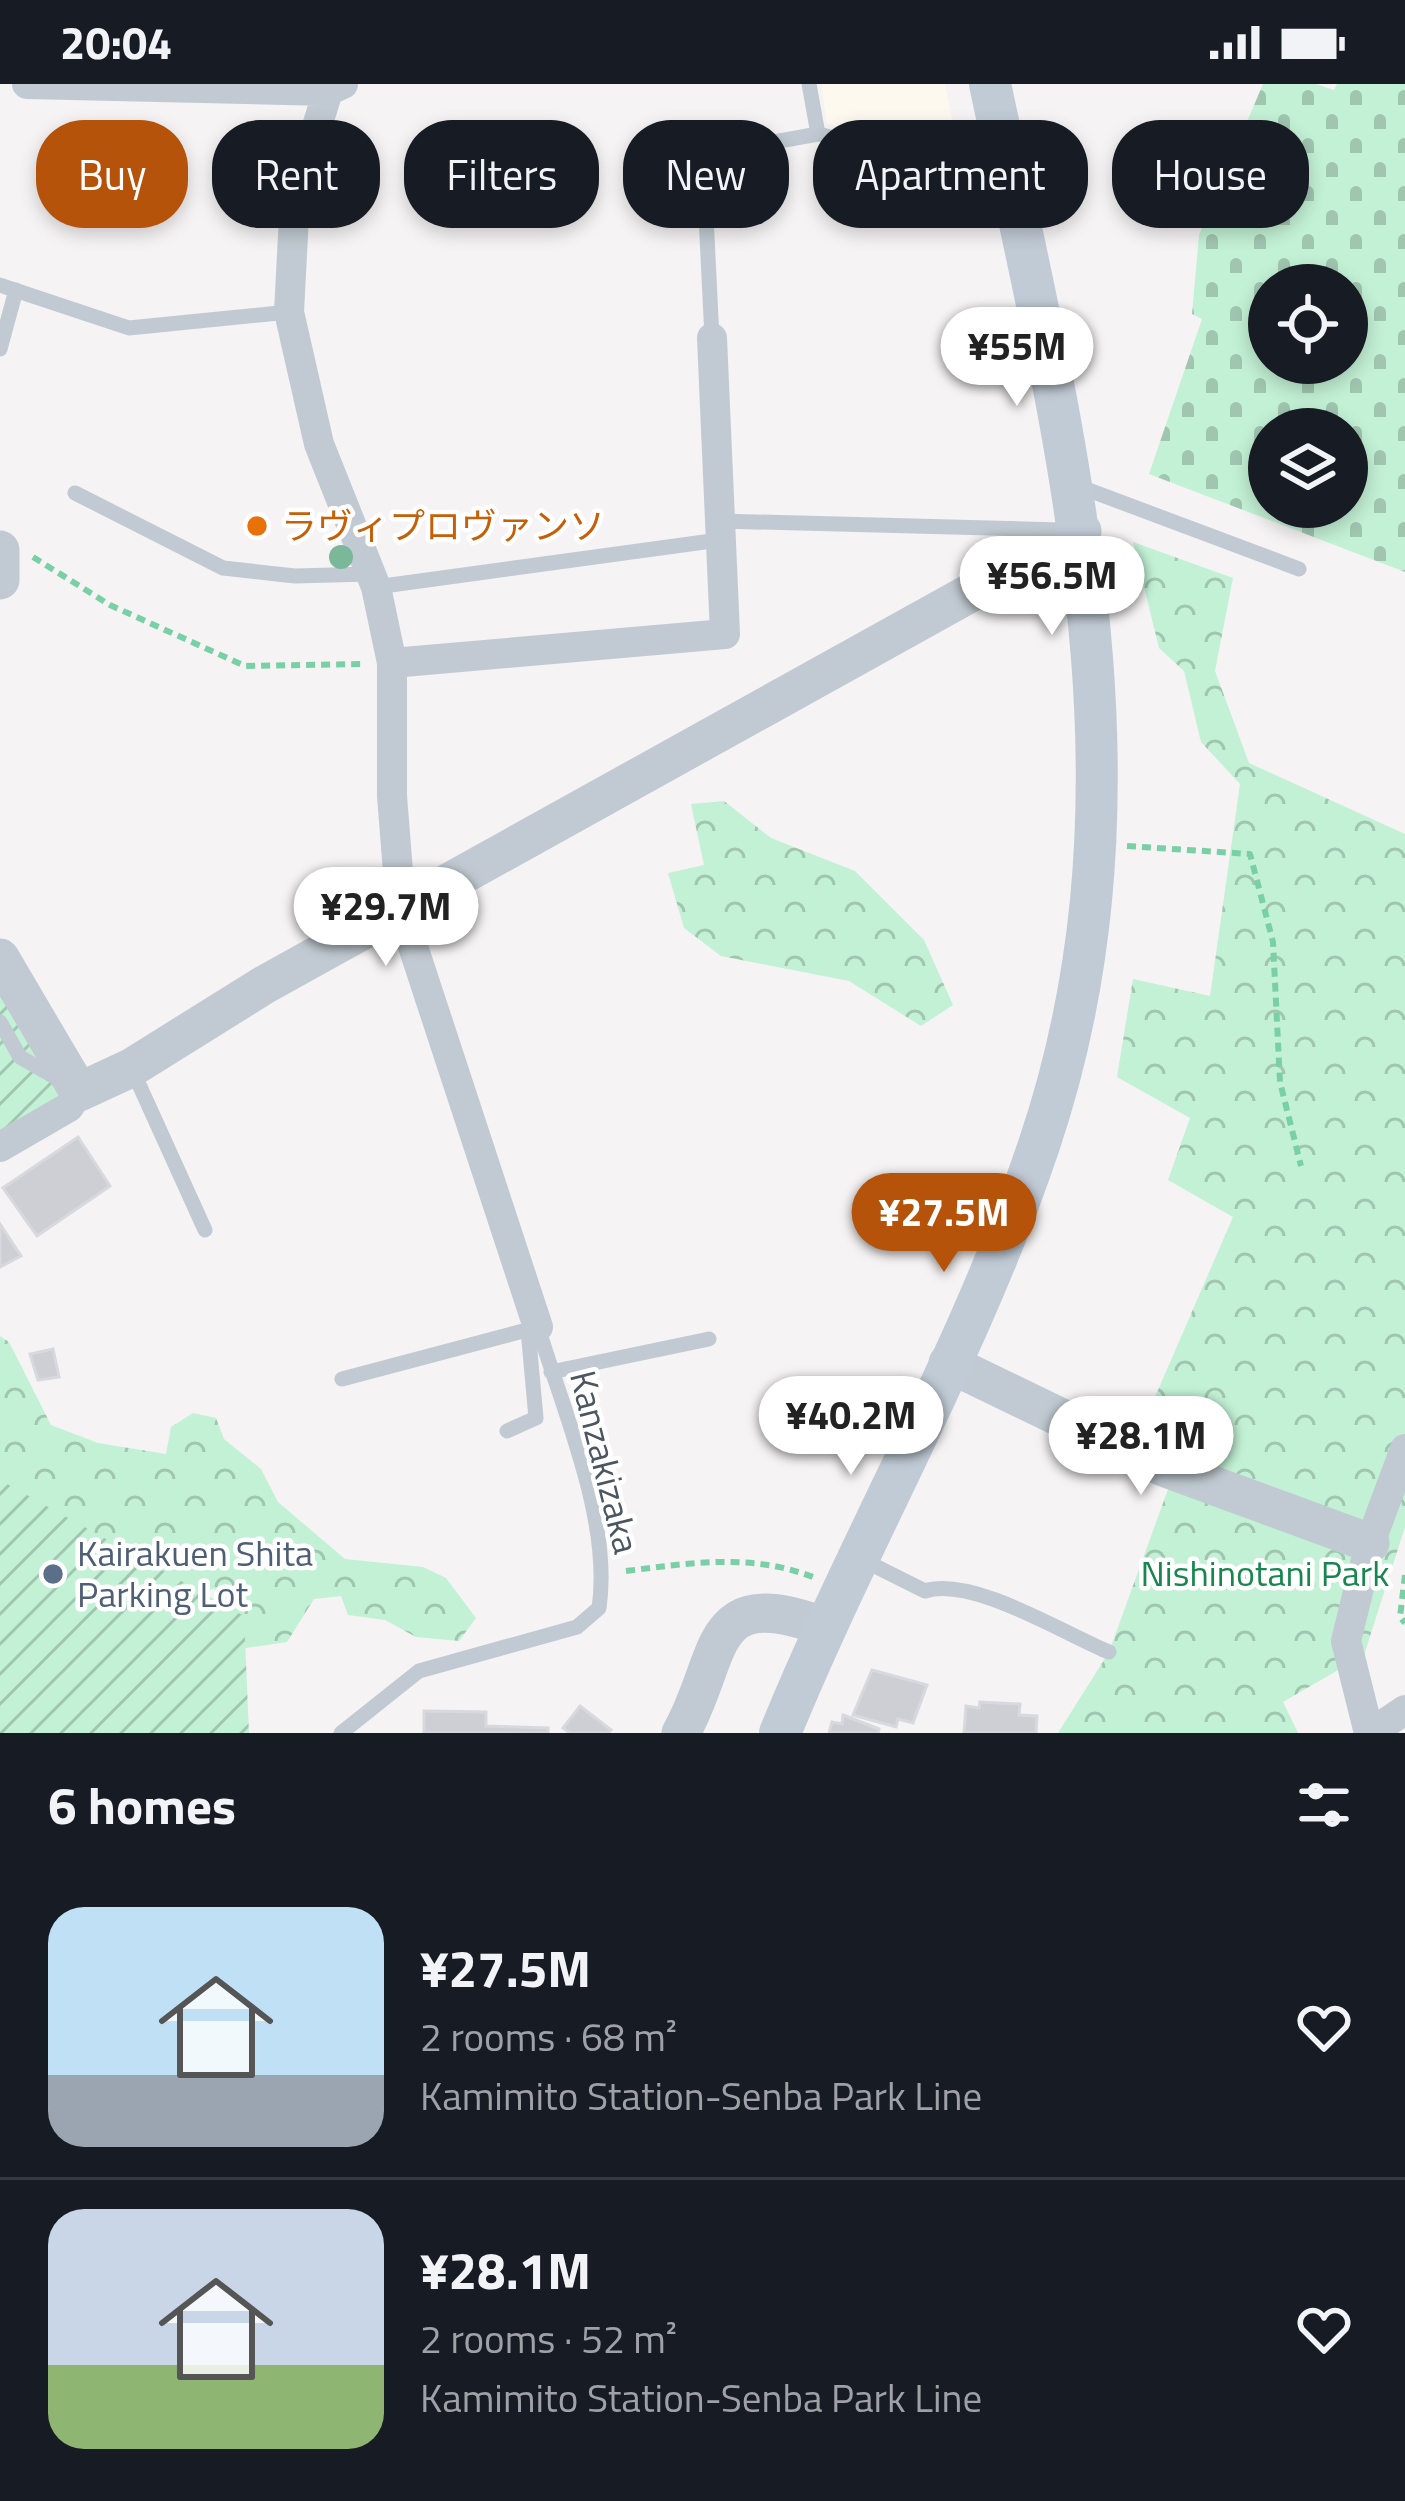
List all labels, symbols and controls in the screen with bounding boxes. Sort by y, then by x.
text: 20:04 [60,8,172,76]
chip: Buy [36,120,188,228]
chip: Rent [212,120,380,228]
chip: Filters [404,120,599,228]
chip: New [623,120,789,228]
chip: Apartment [813,120,1088,228]
chip: House [1112,120,1309,228]
map controls [1248,264,1368,528]
button: locate [1248,264,1368,384]
pin: ¥55M [946,307,1088,409]
text: ¥55M [968,316,1066,375]
button: layers [1248,408,1368,528]
place label: ラヴィプロヴァンソ [281,498,605,553]
marker: ラヴィプロヴァンソ [244,513,270,539]
pin: ¥56.5M [954,536,1150,638]
text: ¥56.5M [987,545,1117,604]
pin: ¥29.7M [288,867,484,969]
text: ¥29.7M [321,876,451,935]
pin: ¥27.5M [846,1173,1042,1275]
text: ¥27.5M [879,1182,1009,1241]
street label: Kanzakizaka [556,1365,655,1559]
pin: ¥40.2M [753,1376,949,1478]
text: ¥40.2M [786,1385,916,1444]
pin: ¥28.1M [1043,1396,1239,1498]
text: ¥28.1M [1076,1405,1206,1464]
place label: Kairakuen Shita Parking Lot [77,1525,313,1621]
park label: Nishinotani Park [1140,1545,1390,1600]
marker: Kairakuen Shita Parking Lot [40,1561,66,1587]
text: 6 homes [48,1766,236,1844]
icon: filters [1291,1772,1357,1838]
text: ¥27.5M [420,1929,591,2007]
icon: home [144,1955,288,2099]
icon: heart [1291,1994,1357,2060]
text: 2 rooms · 68 m² [420,2007,677,2066]
text: Kamimito Station-Senba Park Line [420,2066,982,2125]
text: ¥28.1M [420,2231,591,2309]
icon: home [144,2257,288,2401]
icon: heart [1291,2296,1357,2362]
text: 2 rooms · 52 m² [420,2309,677,2368]
text: Kamimito Station-Senba Park Line [420,2368,982,2427]

